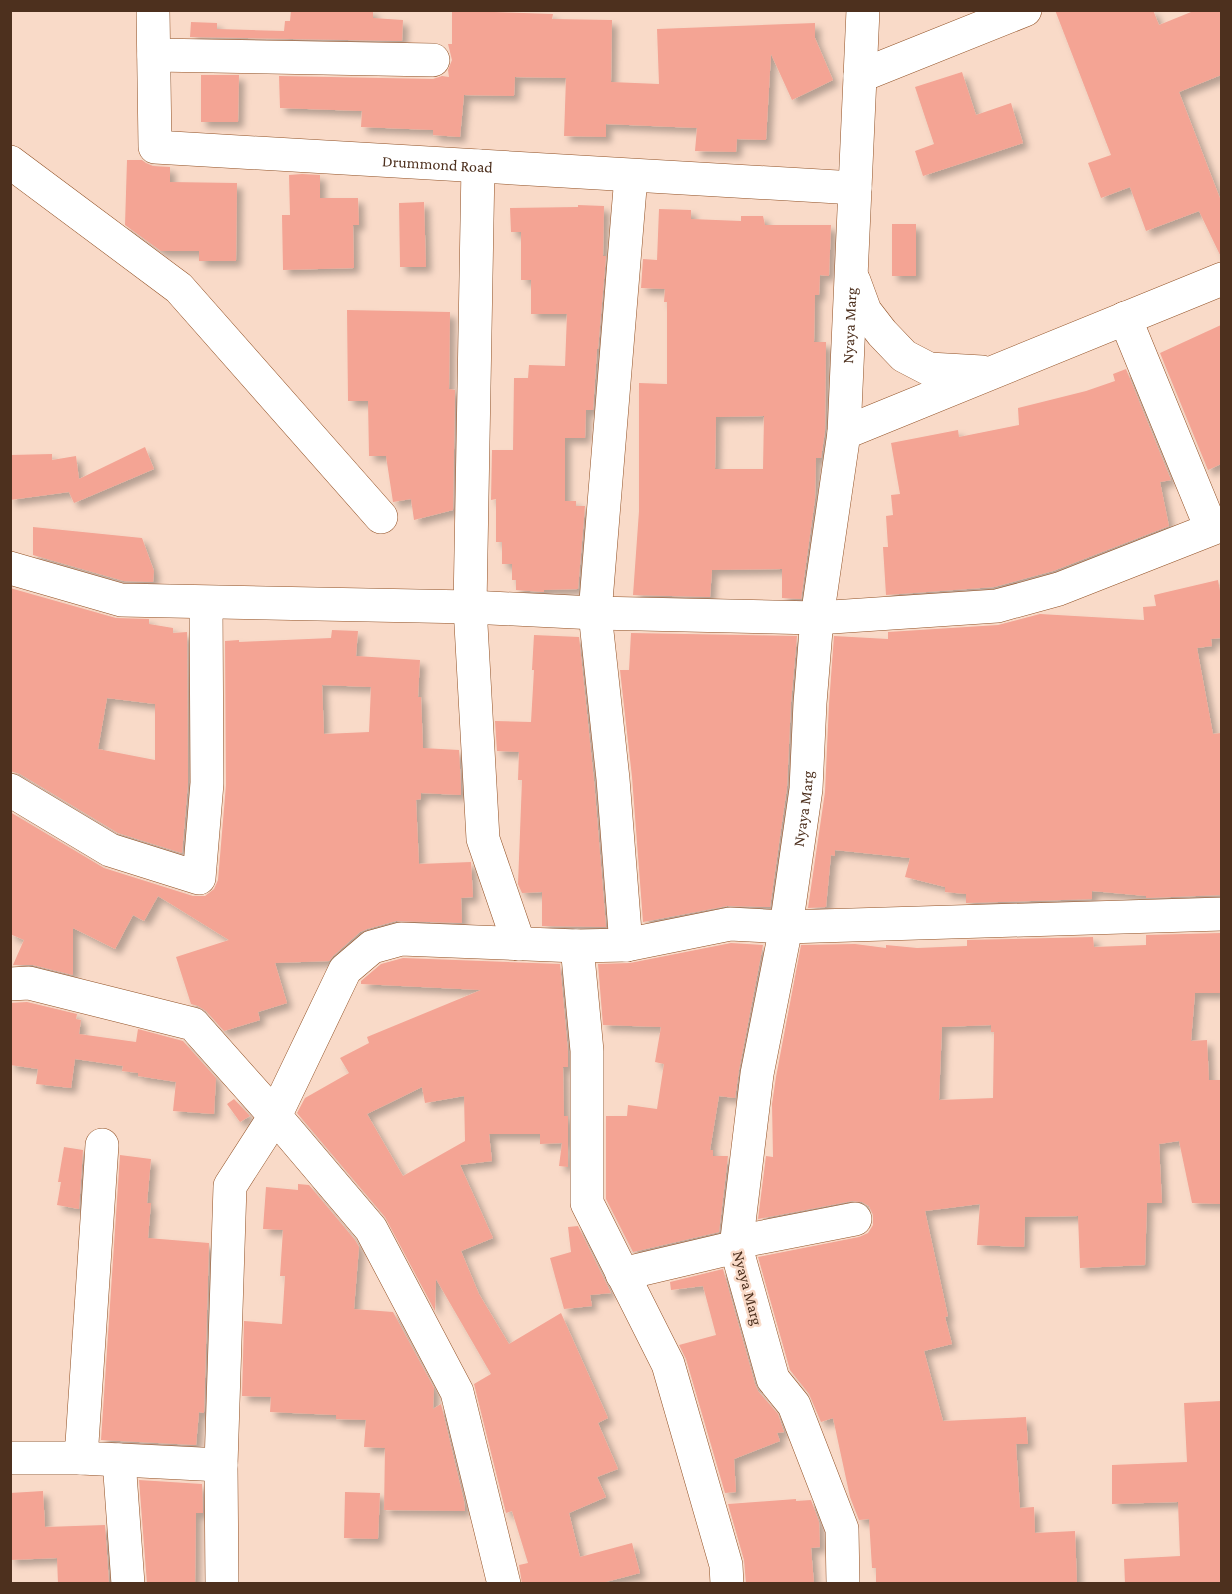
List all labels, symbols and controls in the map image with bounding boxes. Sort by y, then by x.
street label: Drummond Road [382,152,494,175]
street label: Nyaya Marg [839,287,860,364]
street label: Nyaya Marg [789,770,816,848]
street label: Nyaya Marg [729,1249,766,1328]

